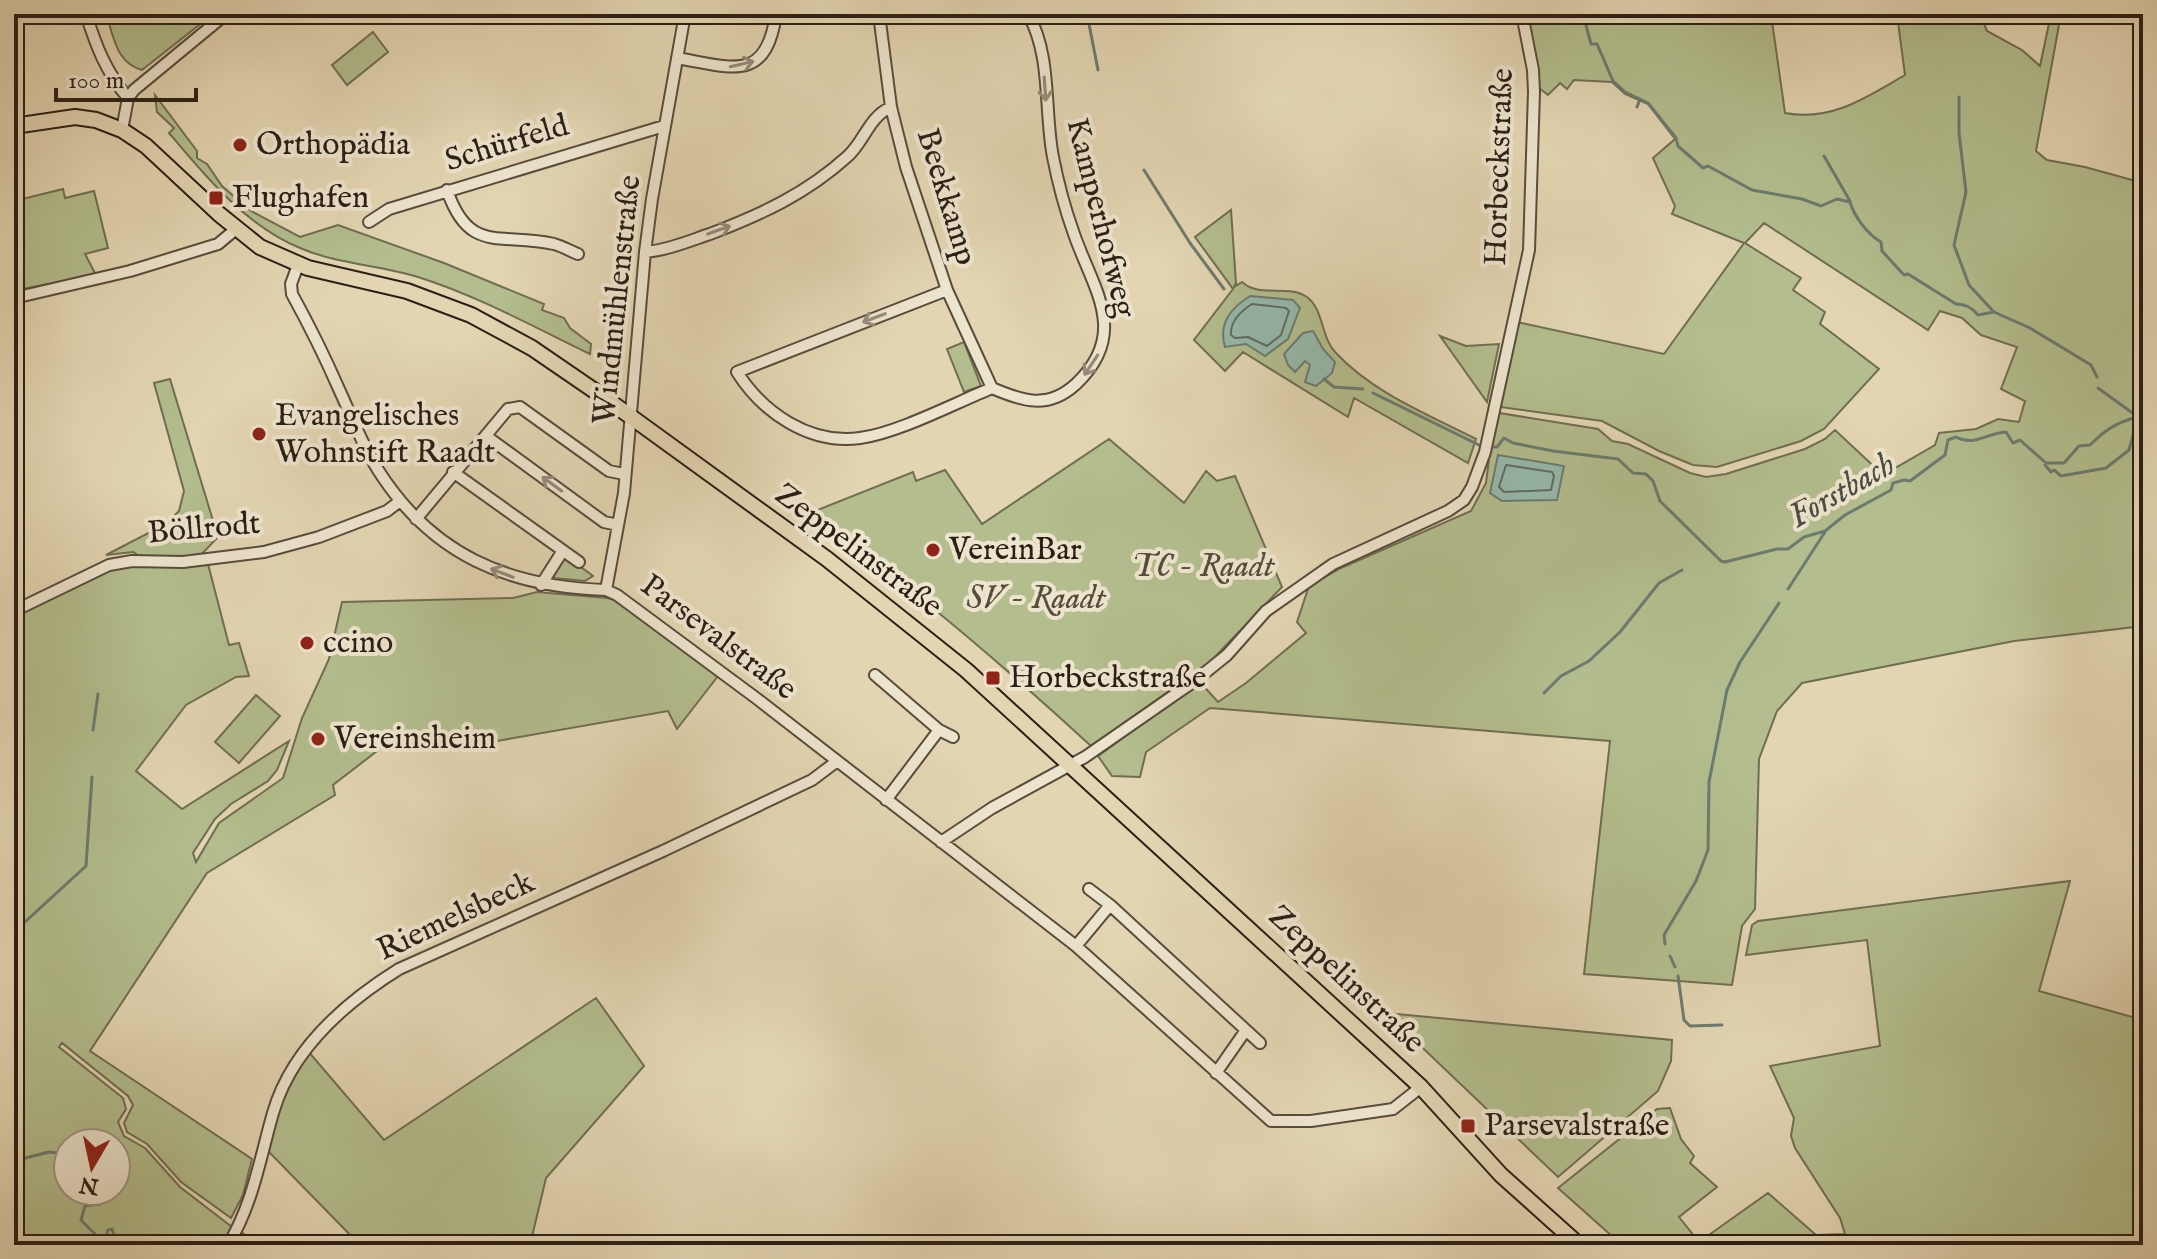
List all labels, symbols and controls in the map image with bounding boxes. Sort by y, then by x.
scale bar [56,52,196,102]
one-way arrow [729,56,755,71]
text: 100 m [68,66,124,97]
street label: Horbeckstraße [1476,68,1524,266]
one-way arrow [1038,75,1053,102]
street label: Schürfeld [440,106,575,182]
street label: Kamperhofweg [1055,114,1145,323]
street label: Beekkamp [906,124,986,270]
place label: Orthopädia [256,125,410,166]
marker: Orthopädia [231,136,249,154]
street label: Windmühlenstraße [585,173,651,427]
place label: Flughafen [232,178,369,219]
marker: Flughafen [207,189,225,207]
one-way arrow [707,222,731,236]
one-way arrow [863,312,887,326]
one-way arrow [1083,353,1100,375]
place label: Evangelisches Wohnstift Raadt [275,396,495,474]
marker: Evangelisches Wohnstift Raadt [250,425,268,443]
water label: Forstbach [1781,443,1903,539]
street label: Zeppelinstraße [766,474,950,628]
one-way arrow [542,476,564,492]
street label: Böllrodt [146,504,262,554]
place label: VereinBar [948,530,1082,571]
marker: VereinBar [924,541,942,559]
park label: TC - Raadt [1132,547,1276,588]
one-way arrow [490,565,515,579]
street label: Parsevalstraße [632,566,804,710]
park label: SV - Raadt [966,579,1107,620]
place label: ccino [323,623,393,664]
marker: ccino [298,634,316,652]
place label: Horbeckstraße [1009,658,1207,699]
marker: Horbeckstraße [984,669,1002,687]
place label: Vereinsheim [333,719,496,760]
marker: Vereinsheim [309,730,327,748]
street label: Riemelsbeck [371,862,542,971]
street label: Zeppelinstraße [1259,897,1433,1063]
place label: Parsevalstraße [1484,1106,1670,1147]
marker: Parsevalstraße [1459,1117,1477,1135]
north arrow [52,1127,132,1207]
text: N [78,1169,102,1200]

